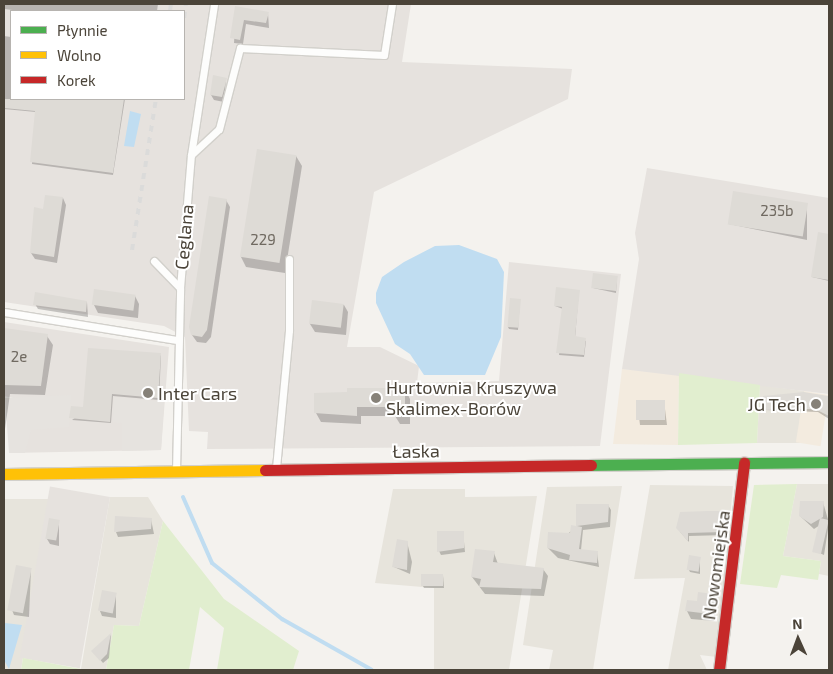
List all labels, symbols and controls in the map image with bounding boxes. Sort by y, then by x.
legend [10,10,185,100]
text: Płynnie [57,21,108,39]
text: Wolno [57,46,101,64]
text: Korek [57,71,96,89]
house number: 235b [760,202,794,220]
street label: Ceglana [170,203,198,271]
house number: 229 [250,231,276,249]
house number: 2e [11,348,27,366]
place label: Hurtownia Kruszywa Skalimex-Borów [386,377,557,419]
place label: Inter Cars [158,382,237,404]
marker: Inter Cars [142,387,154,399]
marker: Hurtownia Kruszywa Skalimex-Borów [370,392,382,404]
place label: JG Tech [747,393,806,415]
marker: JG Tech [810,398,822,410]
street label: Łaska [392,440,440,462]
street label: Nowomiejska [698,509,734,621]
north arrow [773,614,823,664]
text: N [792,615,803,632]

